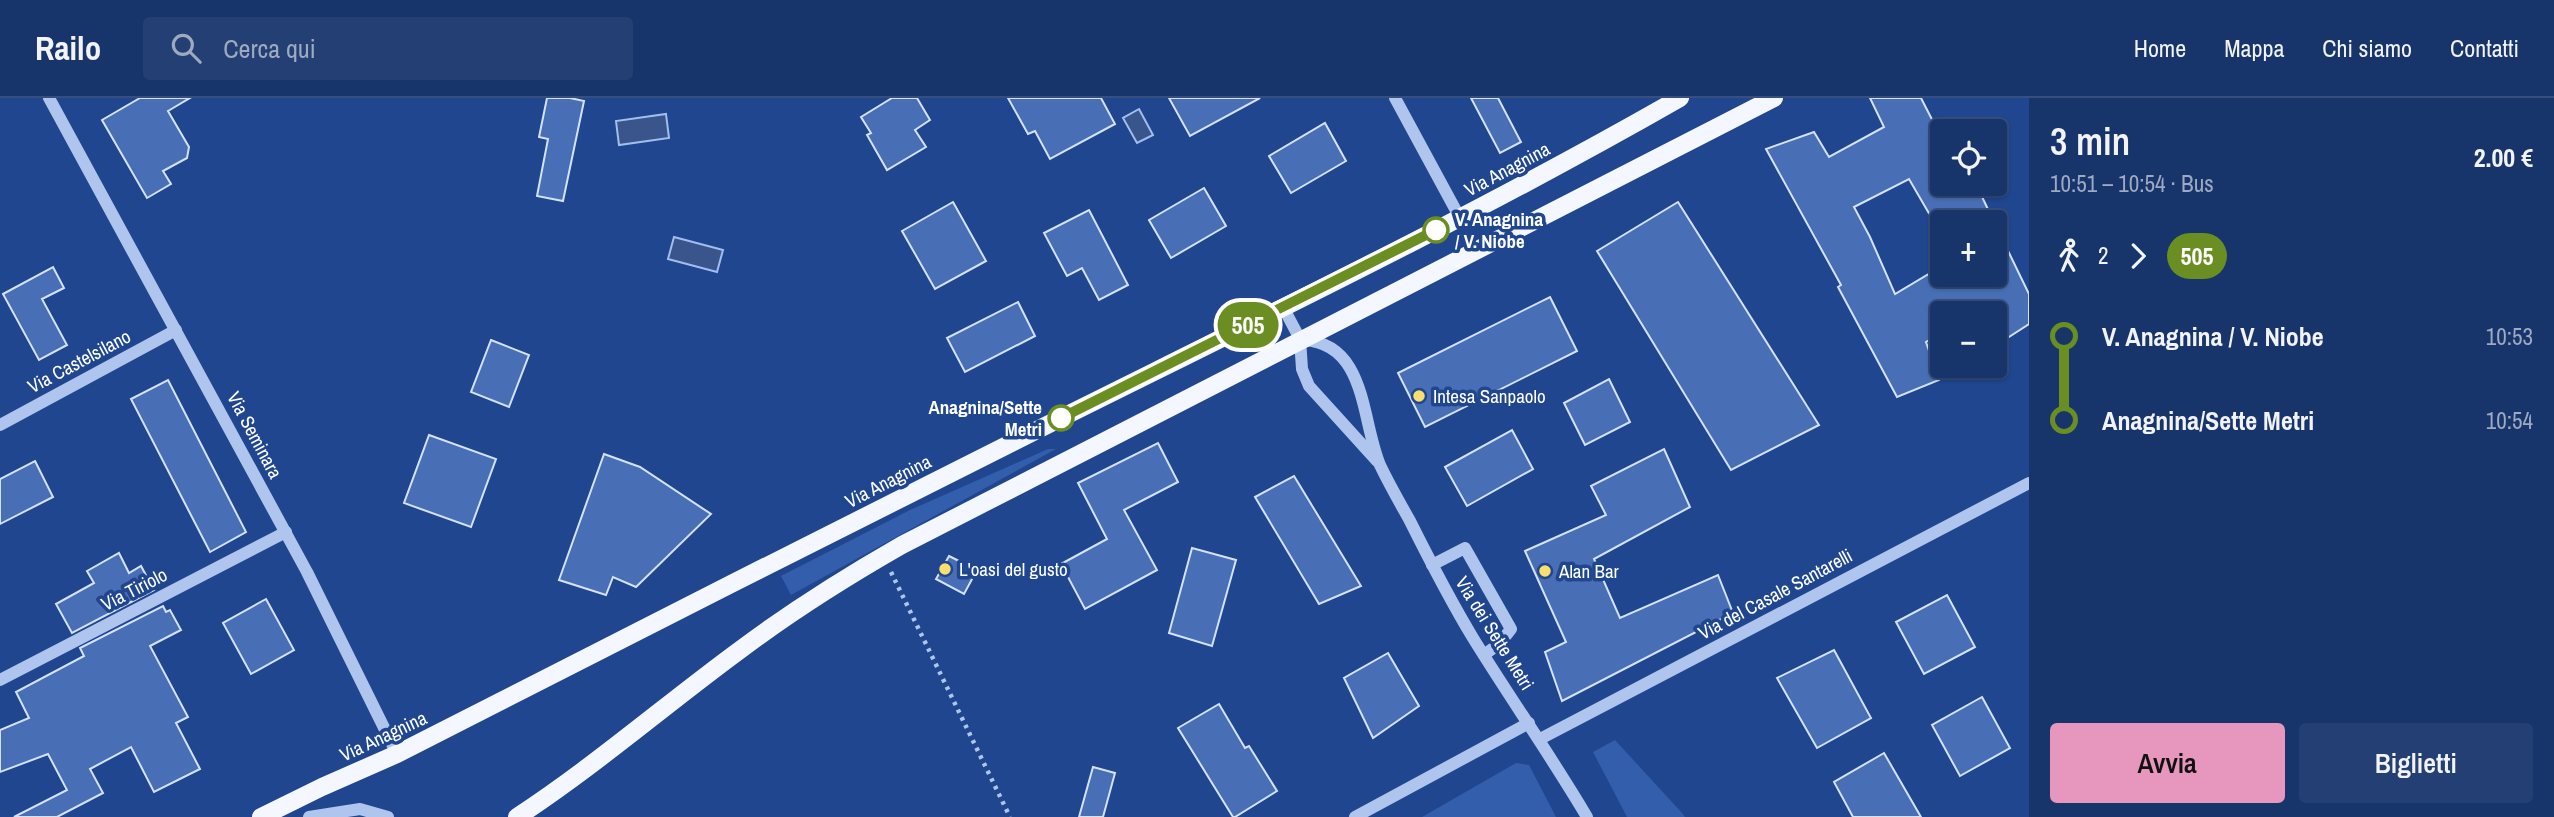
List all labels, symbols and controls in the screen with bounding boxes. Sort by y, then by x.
search box [143,17,633,80]
text: Railo [35,26,101,70]
icon: search [167,29,205,67]
text: Cerca qui [223,31,316,66]
text: Home [2134,32,2186,64]
text: Mappa [2224,32,2284,64]
text: Chi siamo [2322,32,2412,64]
text: Contatti [2450,32,2519,64]
text: 3 min [2050,116,2130,167]
map controls [1930,119,2007,378]
button: locate [1930,119,2007,196]
street label: Via Anagnina [1460,135,1555,202]
text: 2.00 € [2474,140,2533,175]
text: 10:51 – 10:54 · Bus [2050,168,2214,199]
place label: V. Anagnina / V. Niobe [1455,206,1543,254]
button: + [1930,210,2007,287]
marker: V. Anagnina / V. Niobe [1423,217,1449,243]
icon: walk [2050,237,2088,275]
icon: forward [2119,237,2157,275]
text: 2 [2098,240,2109,271]
text: 505 [2181,240,2213,272]
button: − [1930,301,2007,378]
line badge: 505 [1208,302,1288,348]
text: 505 [1232,309,1264,341]
text: V. Anagnina / V. Niobe [2102,319,2324,354]
text: 10:53 [2486,321,2533,352]
street label: Via Castelsilano [23,323,135,399]
place label: Intesa Sanpaolo [1433,383,1546,409]
street label: Via Seminara [221,387,289,483]
marker: Intesa Sanpaolo [1411,388,1427,404]
place label: Anagnina/Sette Metri [929,394,1042,442]
text: Anagnina/Sette Metri [2102,403,2314,438]
marker: Anagnina/Sette Metri [1048,405,1074,431]
text: 10:54 [2486,405,2533,436]
street label: Via Anagnina [841,448,936,514]
street label: Via del Casale Santarelli [1693,542,1857,646]
place label: L'oasi del gusto [959,556,1068,582]
place label: Alan Bar [1558,558,1620,584]
street label: Via Tiriolo [96,561,172,617]
marker: L'oasi del gusto [937,561,953,577]
marker: Alan Bar [1537,563,1553,579]
street label: Via dei Sette Metri [1450,571,1540,695]
street label: Via Anagnina [335,704,431,767]
button: Avvia [2050,723,2285,803]
button: Biglietti [2299,723,2533,803]

